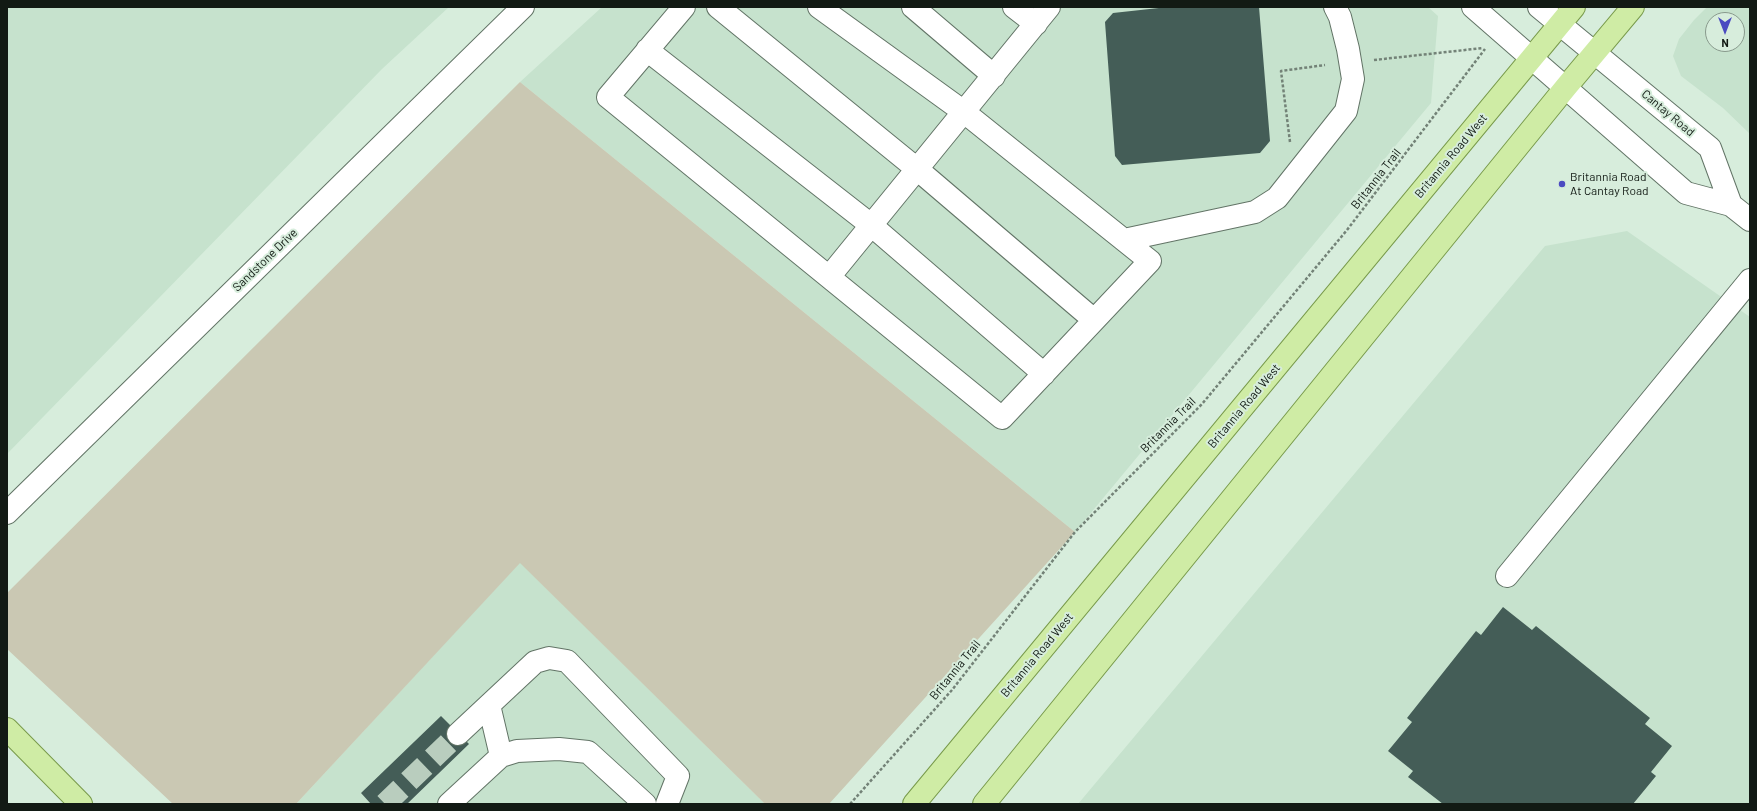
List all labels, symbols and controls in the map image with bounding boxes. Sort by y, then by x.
north arrow [1705,12,1745,52]
text: N [1721,37,1729,50]
street label: Cantay Road [1639,87,1697,139]
street label: Britannia Road West [1412,111,1490,201]
street label: Britannia Trail [1348,146,1404,212]
place label: Britannia Road At Cantay Road [1570,170,1649,198]
marker: Britannia Road At Cantay Road [1557,179,1567,189]
street label: Sandstone Drive [230,225,300,295]
street label: Britannia Road West [1205,361,1283,451]
street label: Britannia Trail [1137,394,1199,456]
street label: Britannia Road West [998,610,1076,700]
street label: Britannia Trail [927,637,983,703]

